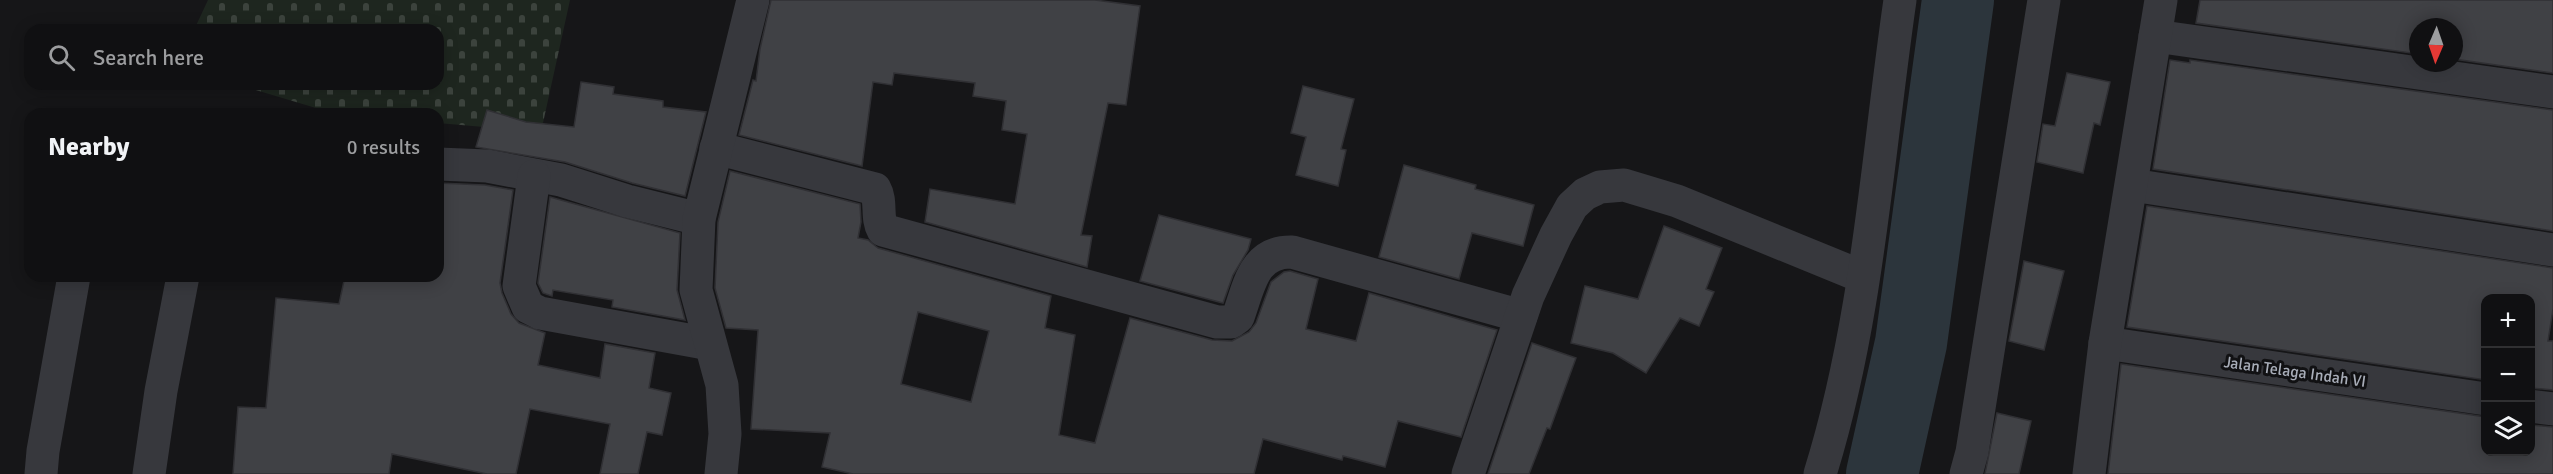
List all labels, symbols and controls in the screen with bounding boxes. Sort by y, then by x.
north arrow [2409,18,2463,72]
search box [24,24,444,90]
icon: search [45,41,78,74]
text: Search here [93,44,204,71]
text: Nearby [48,131,129,163]
text: 0 results [347,135,420,160]
map controls [2481,294,2535,456]
button: + [2481,294,2535,348]
button: − [2481,348,2535,402]
street label: Jalan Telaga Indah VI [2222,352,2367,392]
button: layers [2481,402,2535,456]

